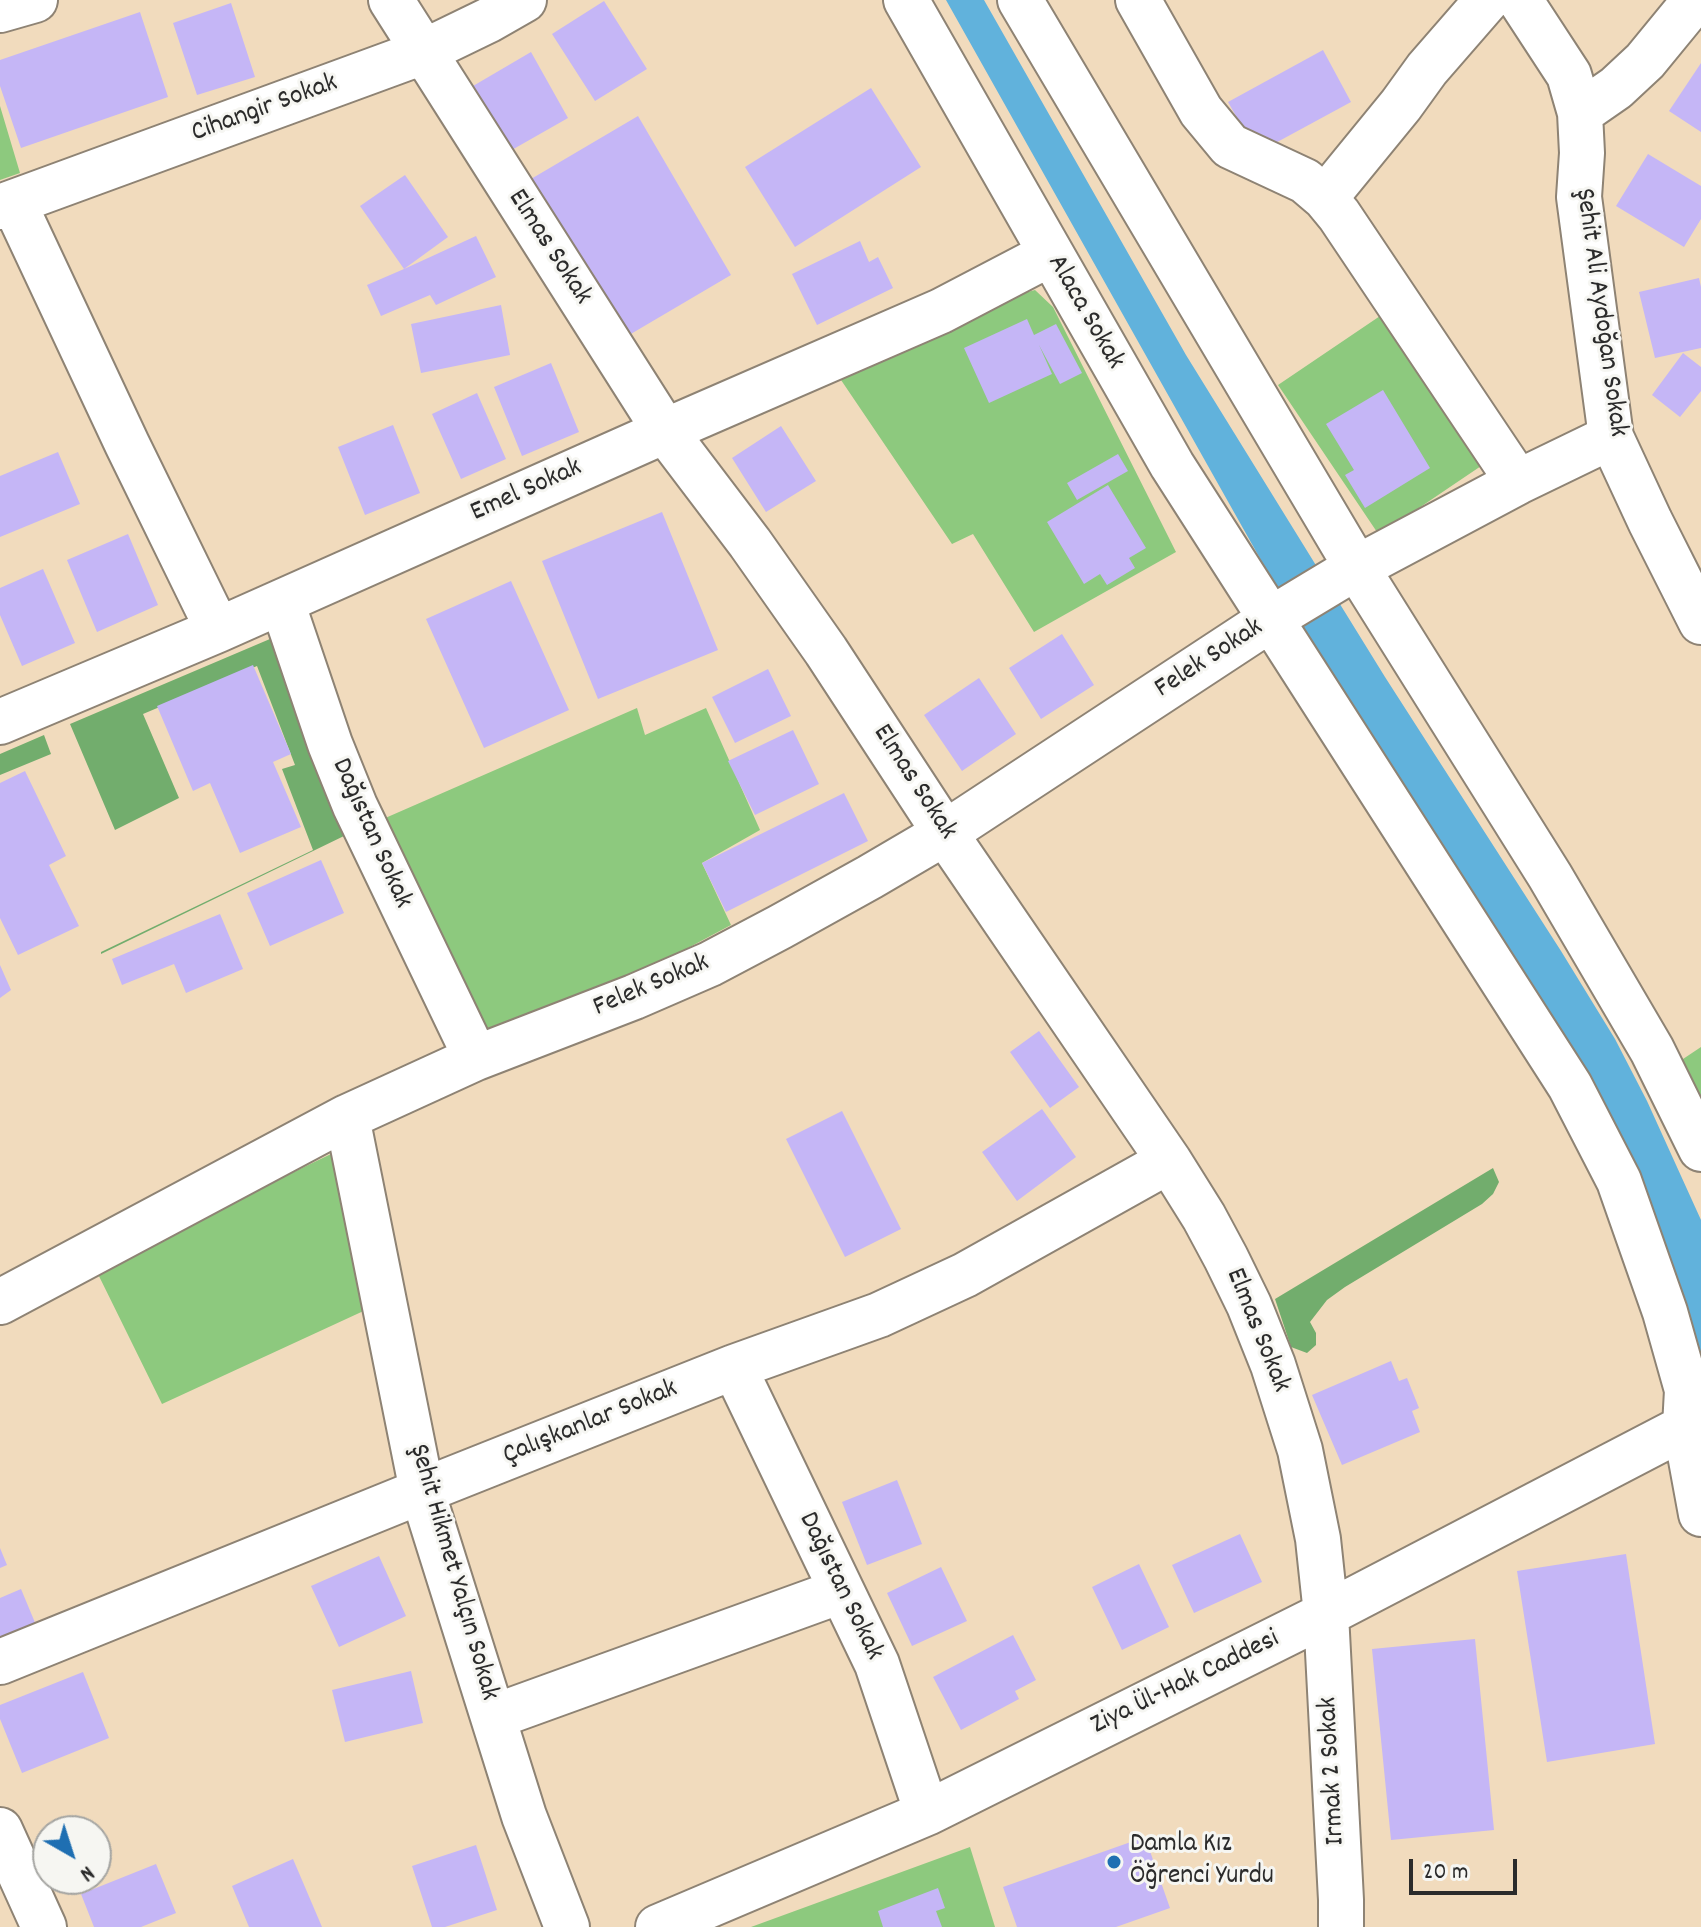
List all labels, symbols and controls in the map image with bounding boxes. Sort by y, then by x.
street label: Cihangir Sokak [187,68,343,152]
street label: Elmas Sokak [498,184,598,312]
street label: Şehit Ali Aydoğan Sokak [1565,187,1633,439]
street label: Alaca Sokak [1038,250,1130,376]
street label: Emel Sokak [466,453,588,531]
street label: Felek Sokak [1149,613,1271,707]
street label: Elmas Sokak [863,719,963,847]
street label: Dağıstan Sokak [322,754,418,914]
street label: Felek Sokak [589,948,715,1026]
street label: Elmas Sokak [1216,1264,1296,1398]
street label: Çalışkanlar Sokak [499,1374,683,1474]
street label: Şehit Hikmet Yalçın Sokak [399,1441,505,1705]
street label: Dağıstan Sokak [789,1508,889,1666]
street label: Ziya Ül-Hak Caddesi [1086,1624,1286,1744]
street label: Irmak 2 Sokak [1313,1696,1355,1846]
north arrow [32,1815,112,1895]
place label: Damla Kız Öğrenci Yurdu [1130,1829,1274,1895]
scale bar [1413,1843,1521,1893]
marker: Damla Kız Öğrenci Yurdu [1105,1853,1123,1871]
text: 20 m [1423,1856,1469,1890]
text: N [72,1857,100,1888]

